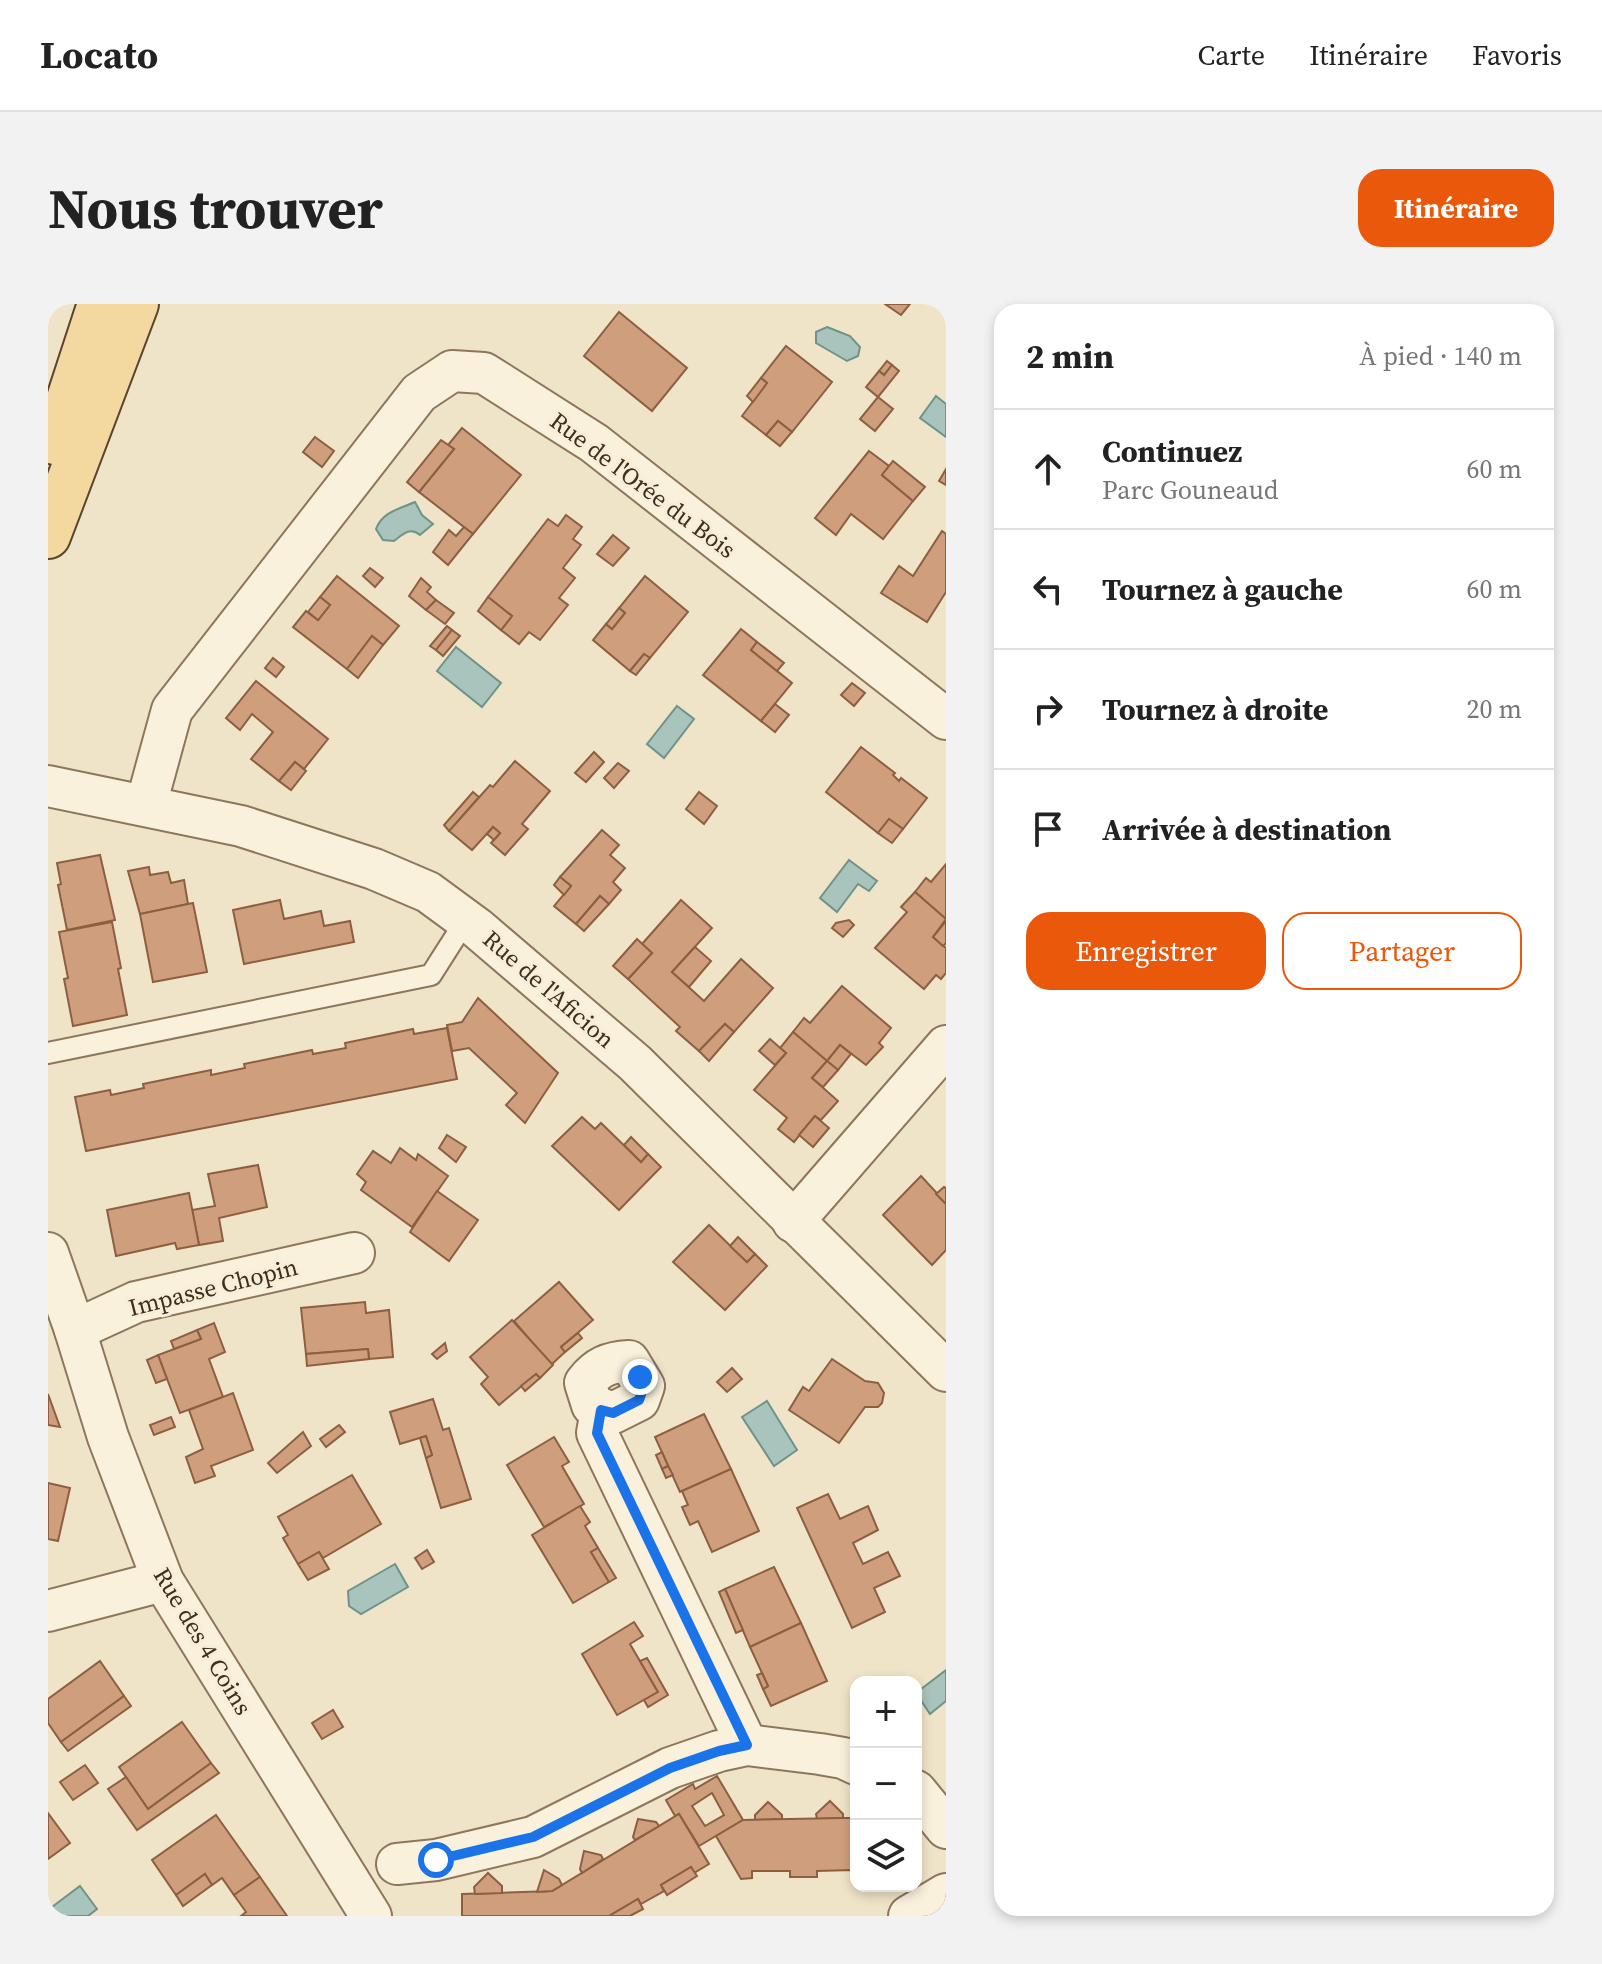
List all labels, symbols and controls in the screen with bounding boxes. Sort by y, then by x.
text: Locato [40,29,158,81]
text: Carte [1198,36,1265,74]
text: Itinéraire [1309,36,1428,74]
text: Favoris [1472,36,1562,74]
button: Itinéraire [1358,169,1554,247]
text: Nous trouver [48,170,383,247]
text: 2 min [1026,333,1114,379]
text: À pied · 140 m [1359,338,1522,374]
street label: Rue de l'Orée du Bois [543,404,743,566]
text: Continuez [1102,431,1242,472]
icon: ahead [1026,447,1070,491]
text: 60 m [1467,451,1522,487]
text: Parc Gouneaud [1102,472,1278,508]
icon: left [1026,567,1070,611]
text: Tournez à gauche [1102,569,1343,610]
text: 60 m [1467,571,1522,607]
icon: right [1026,687,1070,731]
text: Tournez à droite [1102,689,1328,730]
text: 20 m [1467,691,1522,727]
icon: arrive [1026,807,1070,851]
text: Arrivée à destination [1102,809,1392,850]
button: Enregistrer [1026,912,1266,990]
button: Partager [1282,912,1522,990]
street label: Rue de l'Aficion [476,923,622,1055]
street label: Impasse Chopin [125,1250,301,1324]
route end [622,1359,658,1395]
street label: Rue des 4 Coins [146,1561,260,1721]
map controls [850,1676,922,1892]
button: + [850,1676,922,1748]
button: − [850,1748,922,1820]
button: layers [850,1820,922,1892]
route start [418,1842,454,1878]

